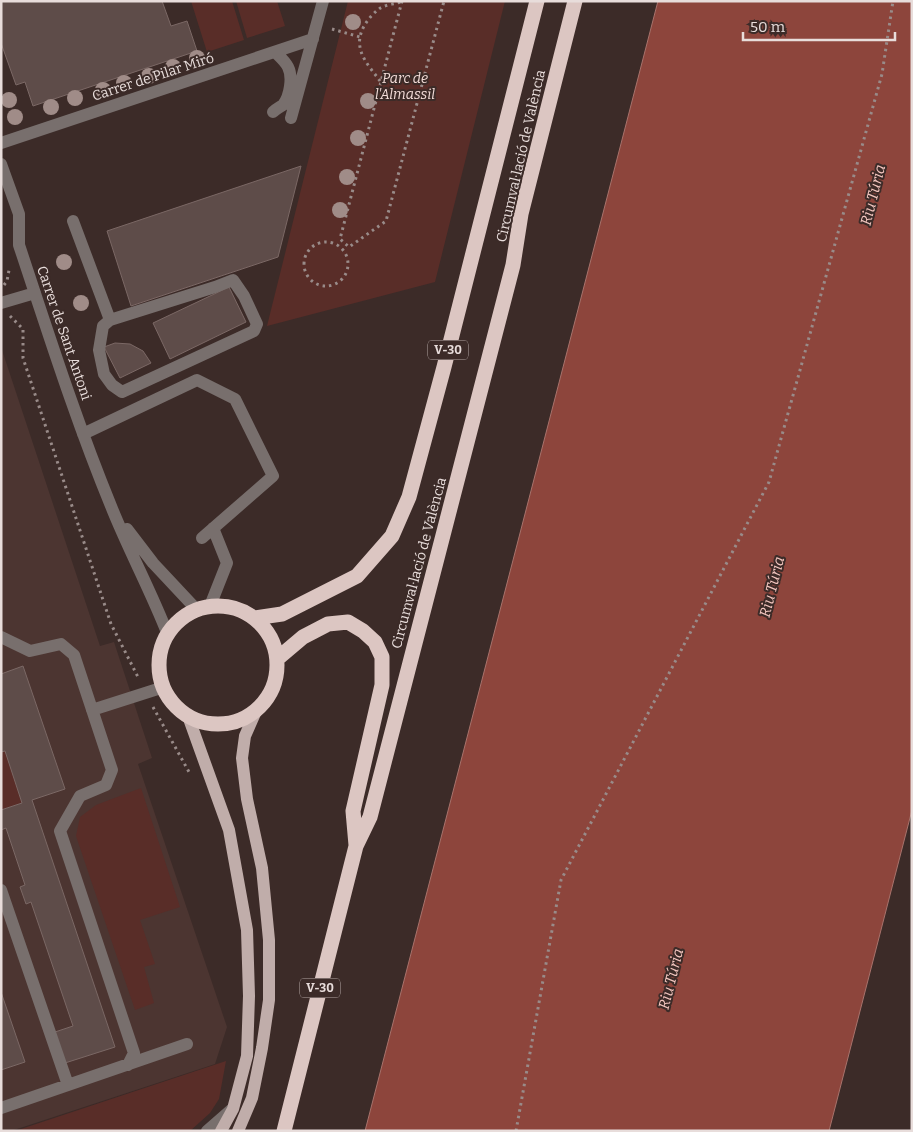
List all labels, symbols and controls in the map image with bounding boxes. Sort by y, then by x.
scale bar [743,10,896,42]
text: 50 m [750,18,786,36]
street label: Carrer de Pilar Miró [90,49,216,105]
street label: Circumval·lació de València [493,68,549,244]
park label: Parc de l'Almassil [375,70,435,103]
water label: Riu Túria [857,163,889,227]
street label: Carrer de Sant Antoni [33,264,95,402]
road number: V-30 [428,340,468,360]
street label: Circumval·lació de València [388,475,450,651]
water label: Riu Túria [756,555,788,619]
water label: Riu Túria [655,947,687,1011]
road number: V-30 [300,978,340,998]

